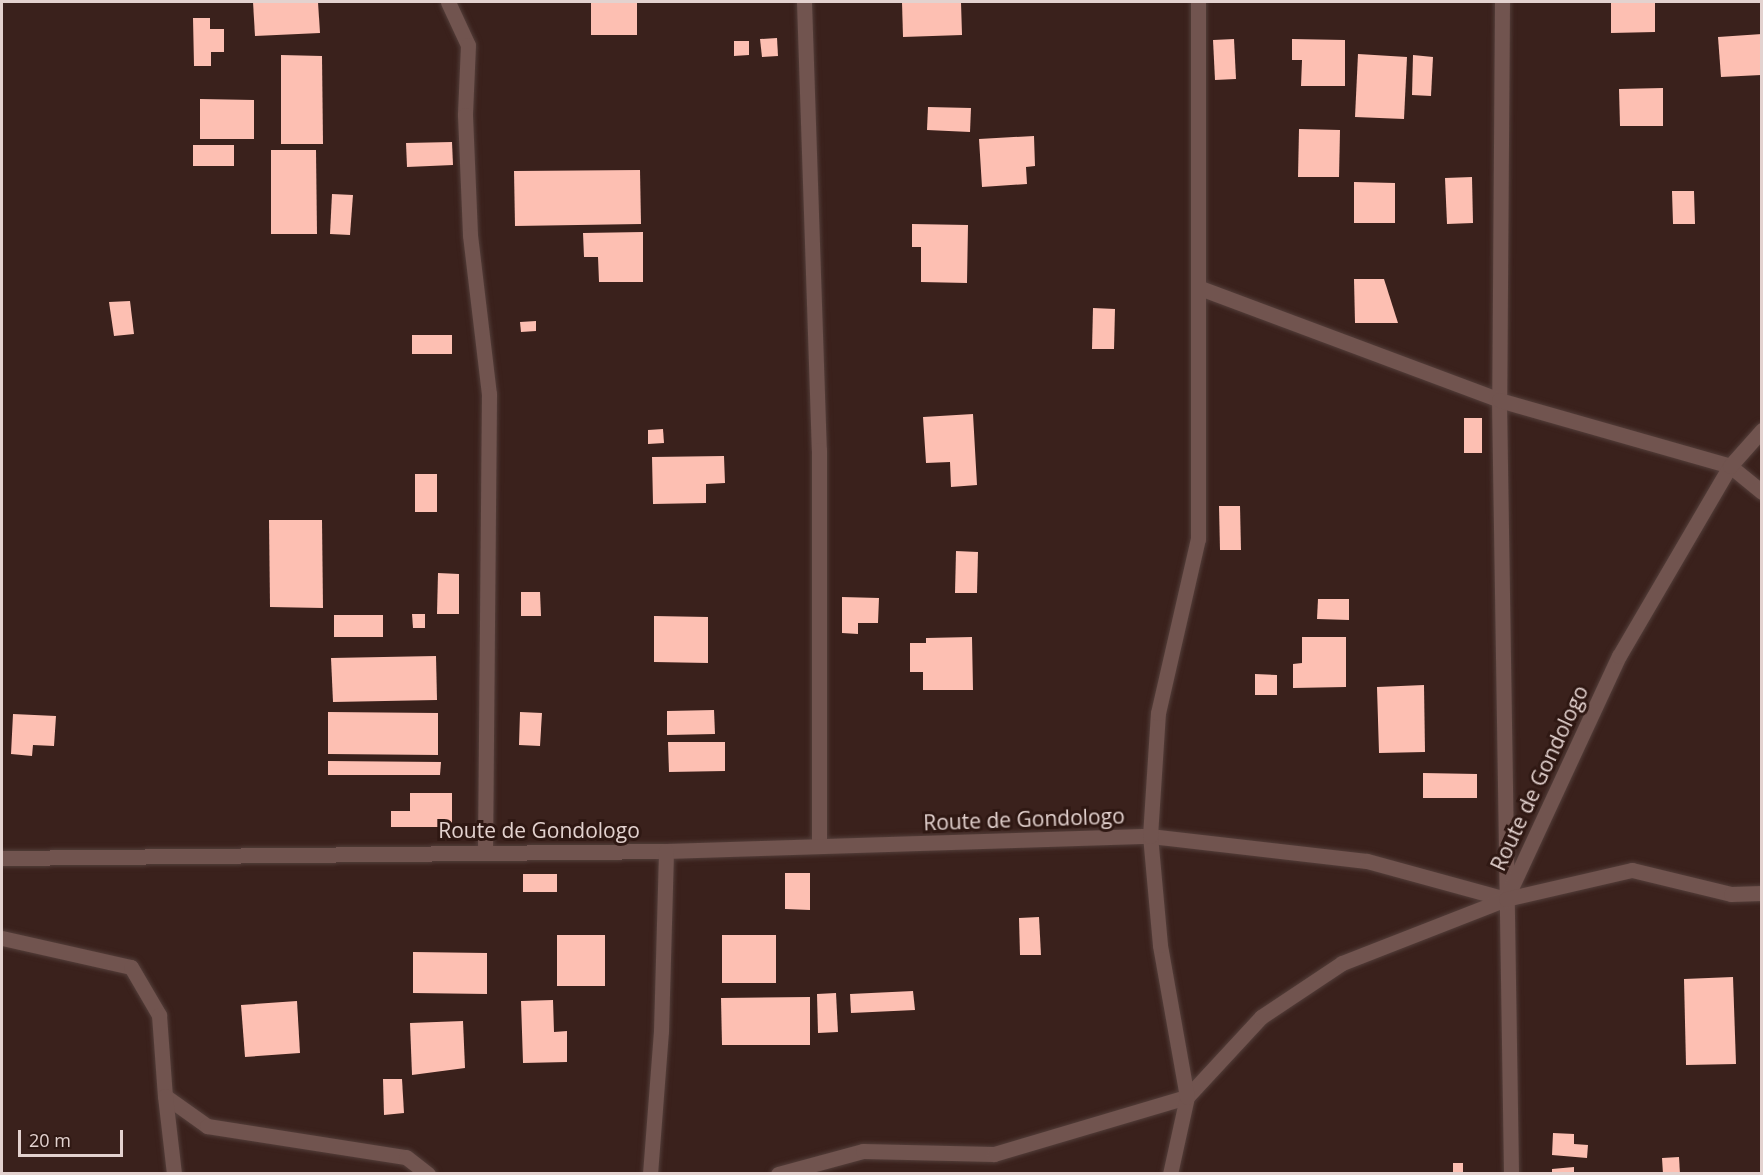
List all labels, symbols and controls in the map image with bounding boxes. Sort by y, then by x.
street label: Route de Gondologo [1485,681,1593,875]
street label: Route de Gondologo [923,803,1125,835]
street label: Route de Gondologo [438,817,640,843]
scale bar [21,1118,126,1156]
text: 20 m [29,1128,71,1152]

